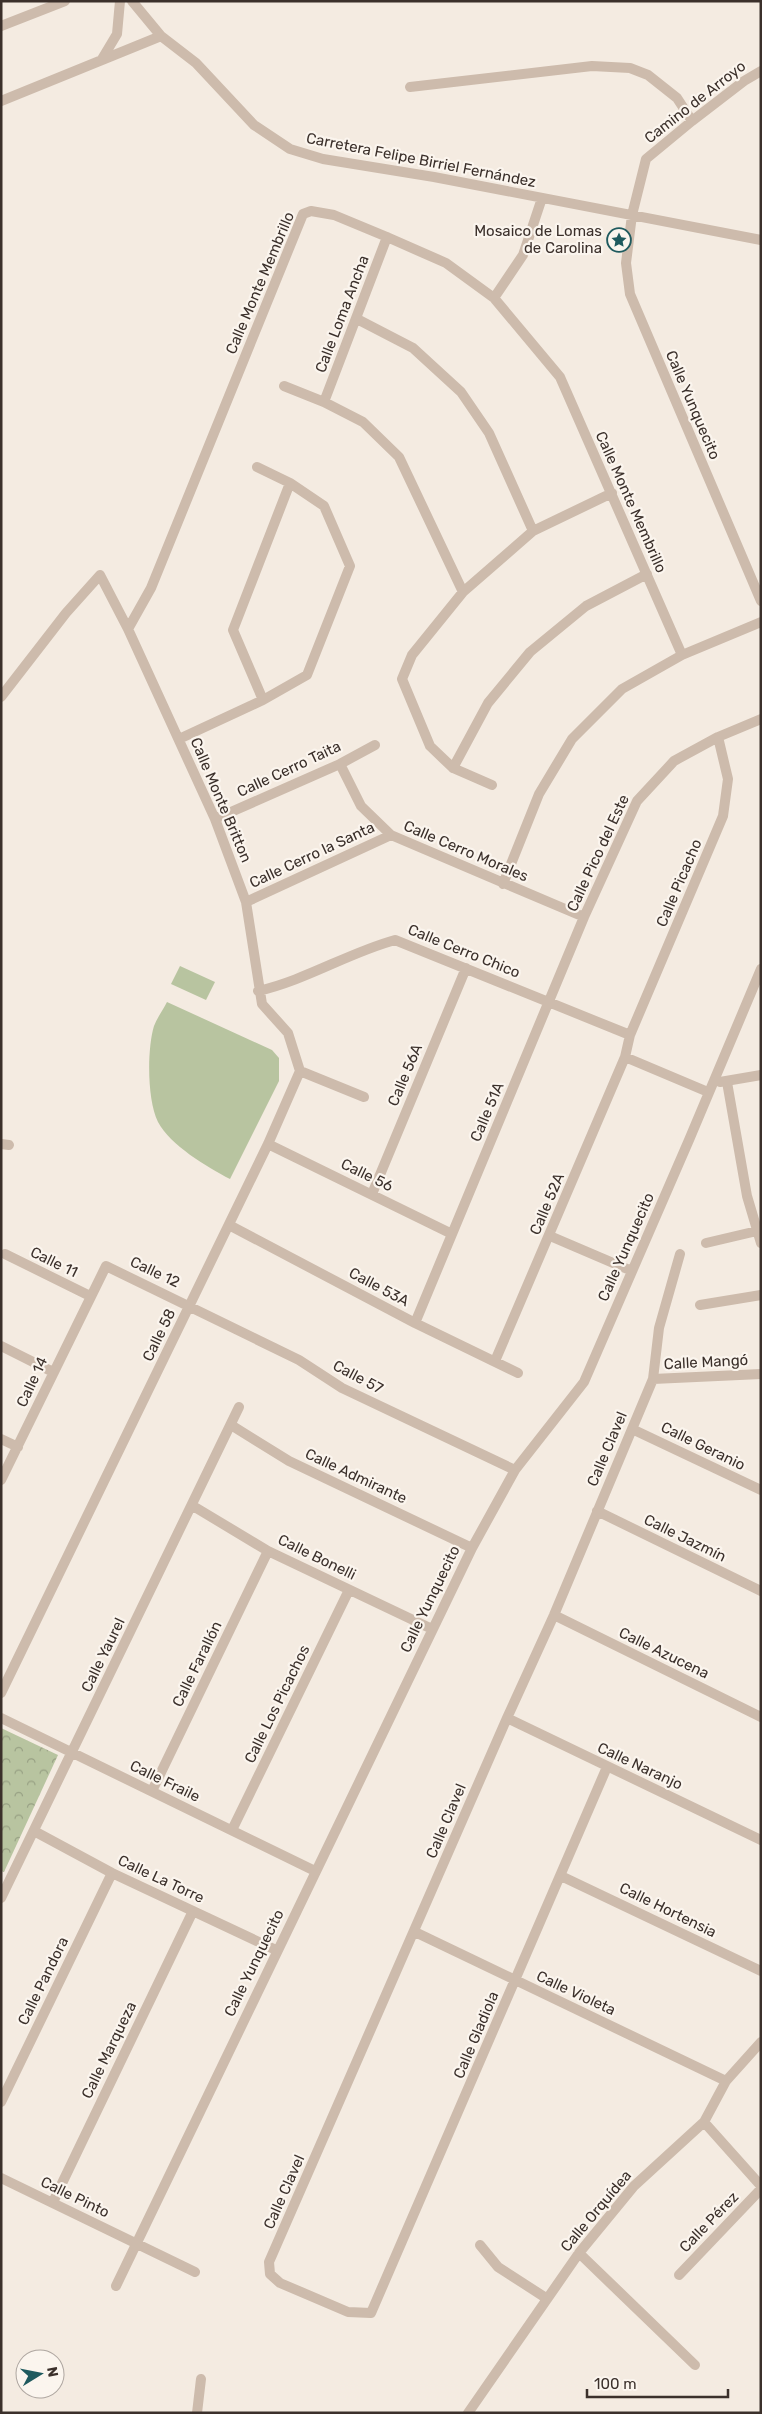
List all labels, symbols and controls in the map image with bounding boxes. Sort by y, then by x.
street label: Camino de Arroyo [641,57,749,147]
street label: Carretera Felipe Birriel Fernández [305,129,538,191]
street label: Calle Monte Membrillo [222,209,298,357]
place label: Mosaico de Lomas de Carolina [474,222,602,257]
place icon: Mosaico de Lomas de Carolina [606,227,632,253]
street label: Calle Loma Ancha [311,253,373,375]
street label: Calle Yunquecito [662,348,724,462]
street label: Calle Monte Membrillo [592,429,670,575]
street label: Calle Monte Britton [187,735,255,865]
street label: Calle Cerro Taita [234,737,344,801]
street label: Calle Pico del Este [563,792,633,914]
street label: Calle Cerro Morales [401,817,531,886]
street label: Calle Cerro la Santa [247,818,377,892]
street label: Calle Picacho [652,836,706,930]
street label: Calle Cerro Chico [405,920,523,982]
street label: Calle 56A [384,1041,426,1109]
street label: Calle 51A [466,1080,508,1144]
street label: Calle 56 [338,1155,396,1195]
street label: Calle 52A [526,1170,568,1238]
street label: Calle Yunquecito [594,1190,658,1304]
street label: Calle 11 [27,1243,81,1281]
street label: Calle 12 [127,1253,183,1291]
street label: Calle 53A [346,1264,412,1310]
street label: Calle 58 [139,1306,179,1364]
street label: Calle Mangó [663,1351,749,1373]
street label: Calle 14 [13,1354,51,1410]
street label: Calle 57 [330,1356,386,1398]
street label: Calle Clavel [583,1409,631,1489]
street label: Calle Geranio [658,1418,748,1474]
street label: Calle Admirante [302,1445,410,1507]
street label: Calle Jazmín [641,1510,729,1566]
street label: Calle Bonelli [275,1530,359,1584]
street label: Calle Yunquecito [396,1543,464,1655]
street label: Calle Yaurel [77,1615,129,1695]
street label: Calle Farallón [169,1618,225,1710]
street label: Calle Azucena [616,1623,712,1683]
street label: Calle Los Picachos [241,1642,314,1766]
street label: Calle Naranjo [595,1738,685,1794]
street label: Calle Fraile [127,1756,203,1806]
street label: Calle Clavel [422,1781,470,1861]
street label: Calle La Torre [115,1851,207,1907]
street label: Calle Hortensia [617,1879,719,1941]
street label: Calle Yunquecito [220,1907,288,2019]
street label: Calle Pandora [14,1934,72,2028]
street label: Calle Violeta [534,1967,618,2019]
street label: Calle Gladiola [450,1989,502,2081]
street label: Calle Marqueza [78,1999,140,2101]
street label: Calle Clavel [260,2152,308,2232]
street label: Calle Orquídea [557,2167,635,2255]
street label: Calle Pinto [38,2173,112,2221]
street label: Calle Pérez [676,2188,743,2256]
north arrow [15,2349,65,2399]
text: N [43,2365,62,2378]
scale bar [587,2366,728,2398]
text: 100 m [594,2375,636,2393]

